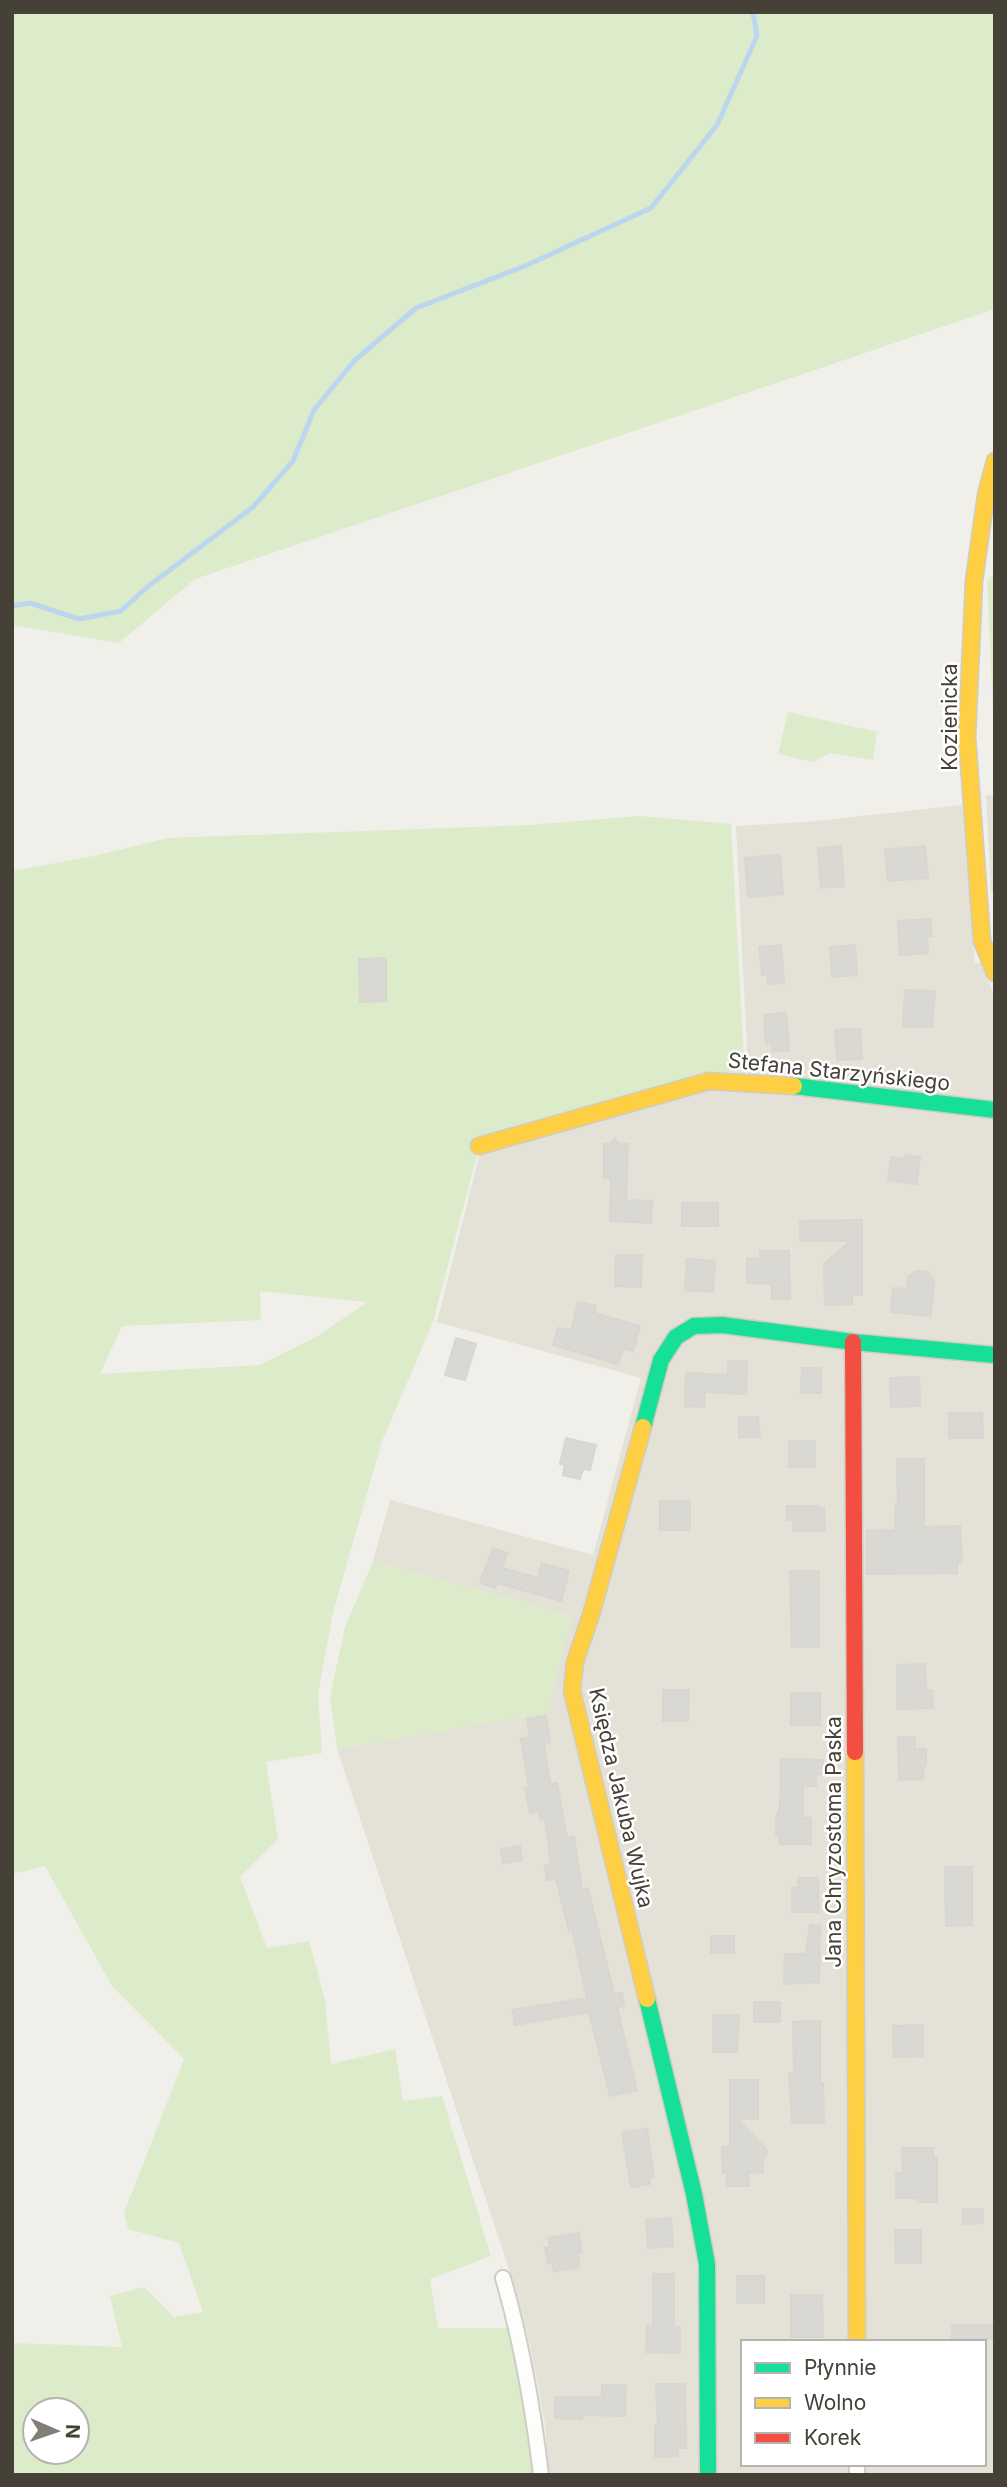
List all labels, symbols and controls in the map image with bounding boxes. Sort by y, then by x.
street label: Kozienicka [937,663,962,771]
street label: Stefana Starzyńskiego [727,1047,951,1096]
street label: Księdza Jakuba Wujka [584,1686,659,1910]
street label: Jana Chryzostoma Paska [821,1716,846,1968]
legend [741,2340,986,2466]
text: Płynnie [804,2355,877,2380]
text: Wolno [804,2390,866,2415]
north arrow [21,2396,91,2466]
text: N [61,2424,84,2439]
text: Korek [804,2425,862,2450]

